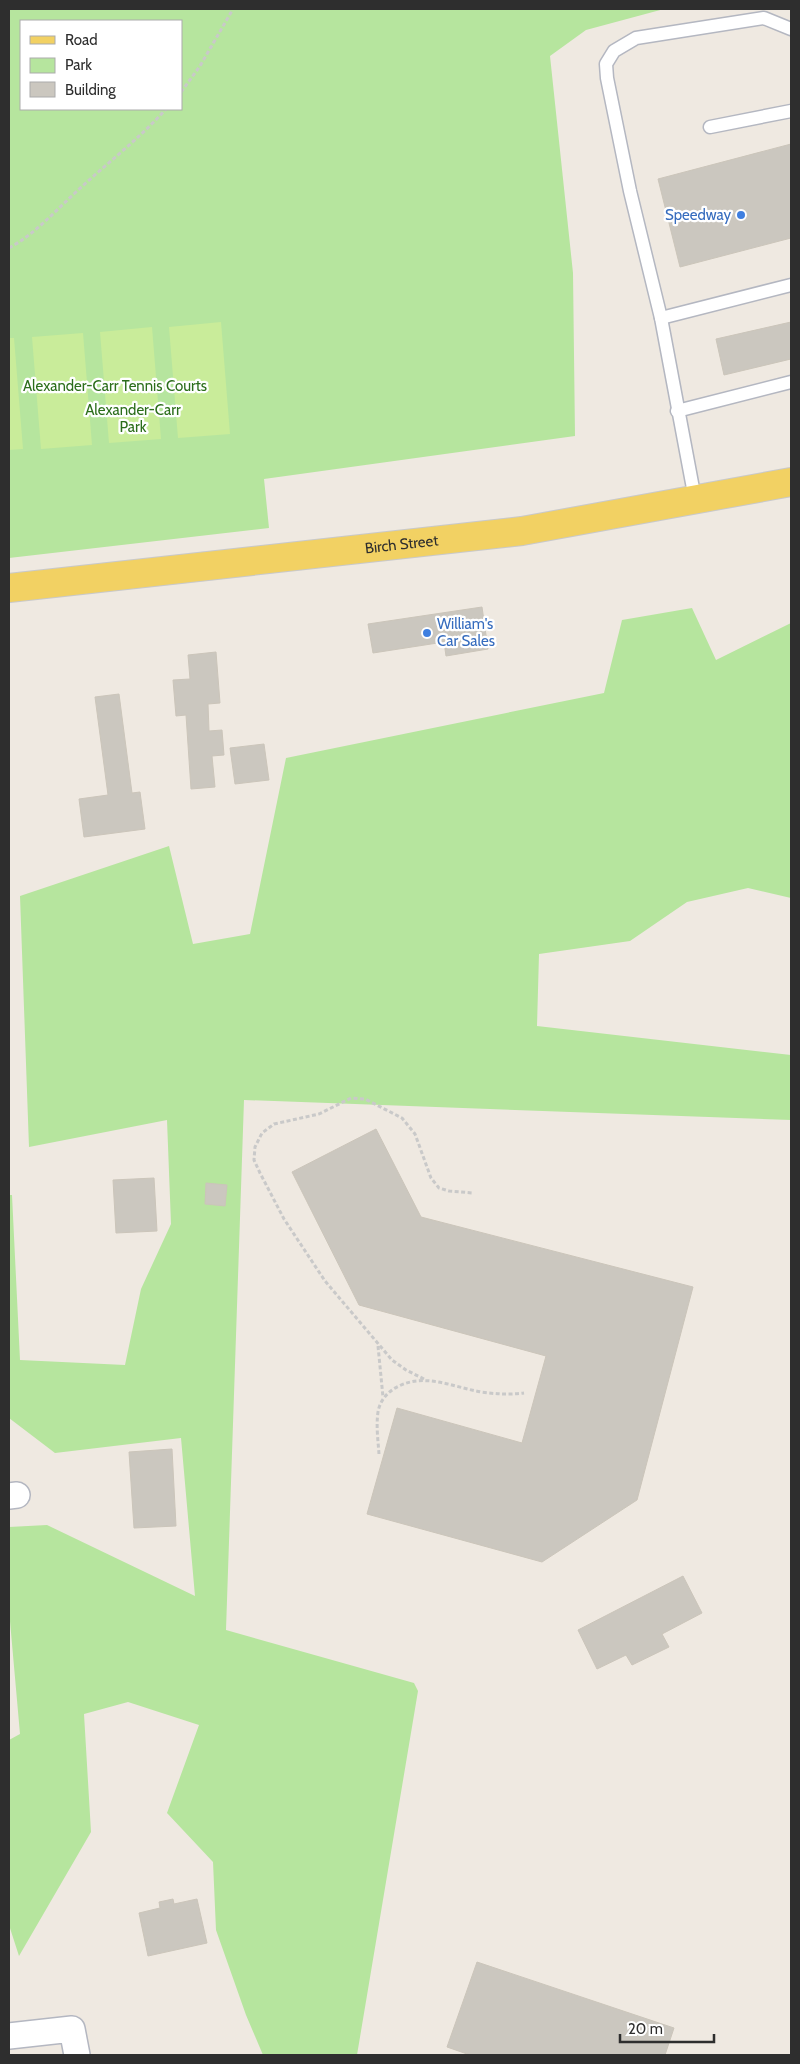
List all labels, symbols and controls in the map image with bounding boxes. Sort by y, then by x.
legend [20,20,182,110]
text: Road [65,31,98,49]
text: Park [65,56,92,74]
text: Building [65,81,116,99]
place label: Speedway [665,206,731,224]
marker: Speedway [735,209,747,221]
park label: Alexander-Carr Tennis Courts [23,377,207,395]
park label: Alexander-Carr Park [85,401,181,436]
street label: Birch Street [364,531,439,557]
place label: William's Car Sales [437,615,495,650]
marker: William's Car Sales [421,627,433,639]
scale bar [620,2012,714,2044]
text: 20 m [628,2020,663,2038]

